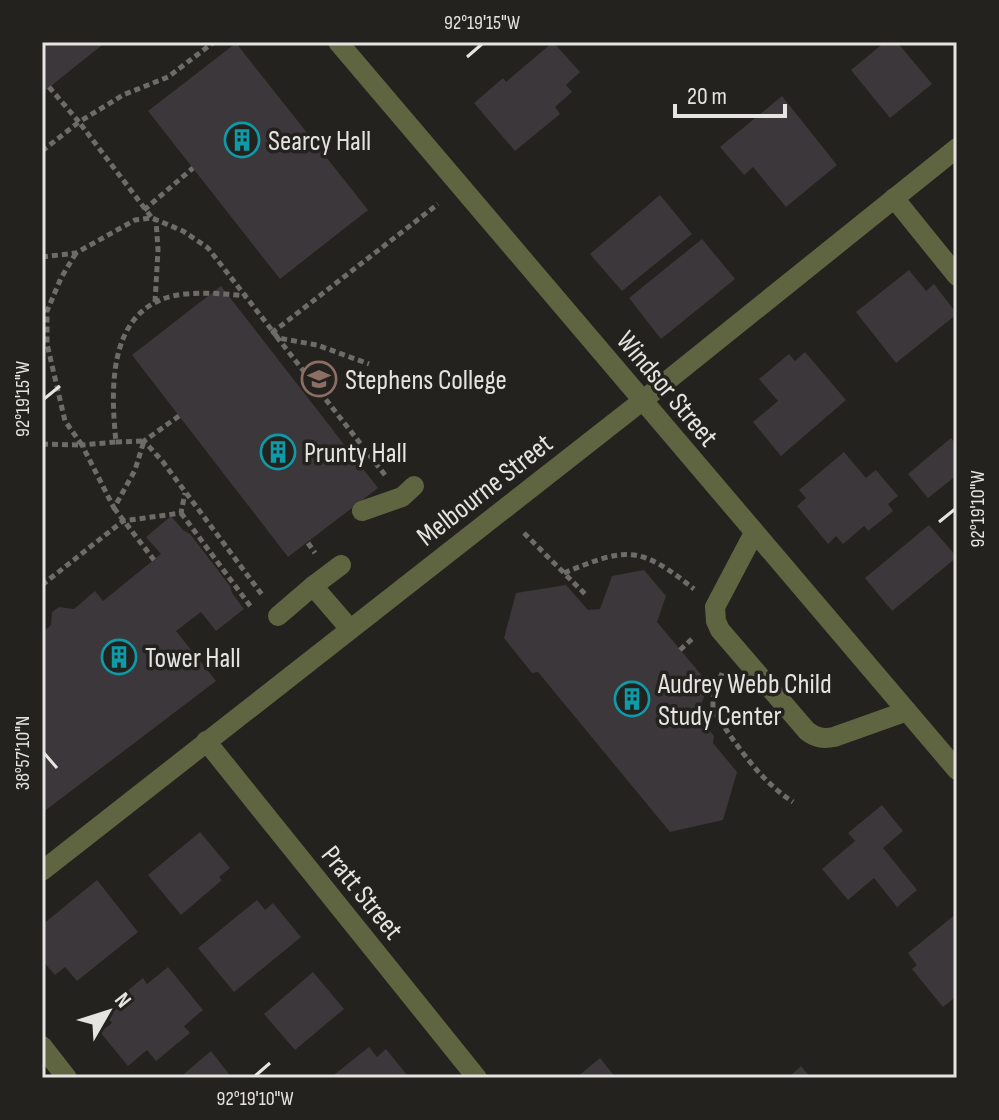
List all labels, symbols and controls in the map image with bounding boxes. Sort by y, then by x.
text: 92°19'15"W [444,11,520,35]
scale bar [675,68,785,118]
text: 20 m [687,82,727,111]
building icon: Searcy Hall [223,121,261,159]
place label: Searcy Hall [268,125,371,158]
street label: Windsor Street [609,325,725,453]
school or university icon: Stephens College [300,360,338,398]
text: 92°19'15"W [11,361,35,437]
place label: Stephens College [345,364,507,397]
street label: Melbourne Street [411,427,559,553]
building icon: Prunty Hall [259,433,297,471]
place label: Prunty Hall [304,437,407,470]
text: 92°19'10"W [966,471,990,547]
building icon: Tower Hall [100,638,138,676]
place label: Tower Hall [145,642,241,675]
place label: Audrey Webb Child Study Center [657,668,832,733]
building icon: Audrey Webb Child Study Center [613,680,651,718]
text: 38°57'10"N [11,716,35,790]
street label: Pratt Street [314,840,410,946]
north arrow [68,972,148,1052]
text: N [108,987,137,1013]
text: 92°19'10"W [217,1087,293,1111]

